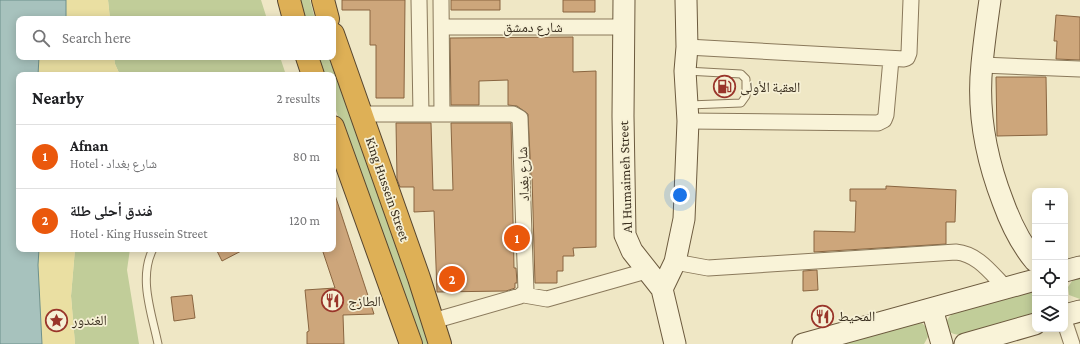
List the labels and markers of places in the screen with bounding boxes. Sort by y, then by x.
fuel station icon: العقبة الأولى [712,74,738,100]
place label: العقبة الأولى [740,79,800,96]
pin: 1 [504,223,530,253]
pin: 2 [439,264,465,294]
restaurant icon: الطازج [320,288,346,314]
place label: الطازج [348,293,381,311]
restaurant icon: المحيط [810,303,836,329]
place icon: الغندور [44,307,70,333]
place label: المحيط [838,308,875,324]
place label: الغندور [71,312,107,329]

